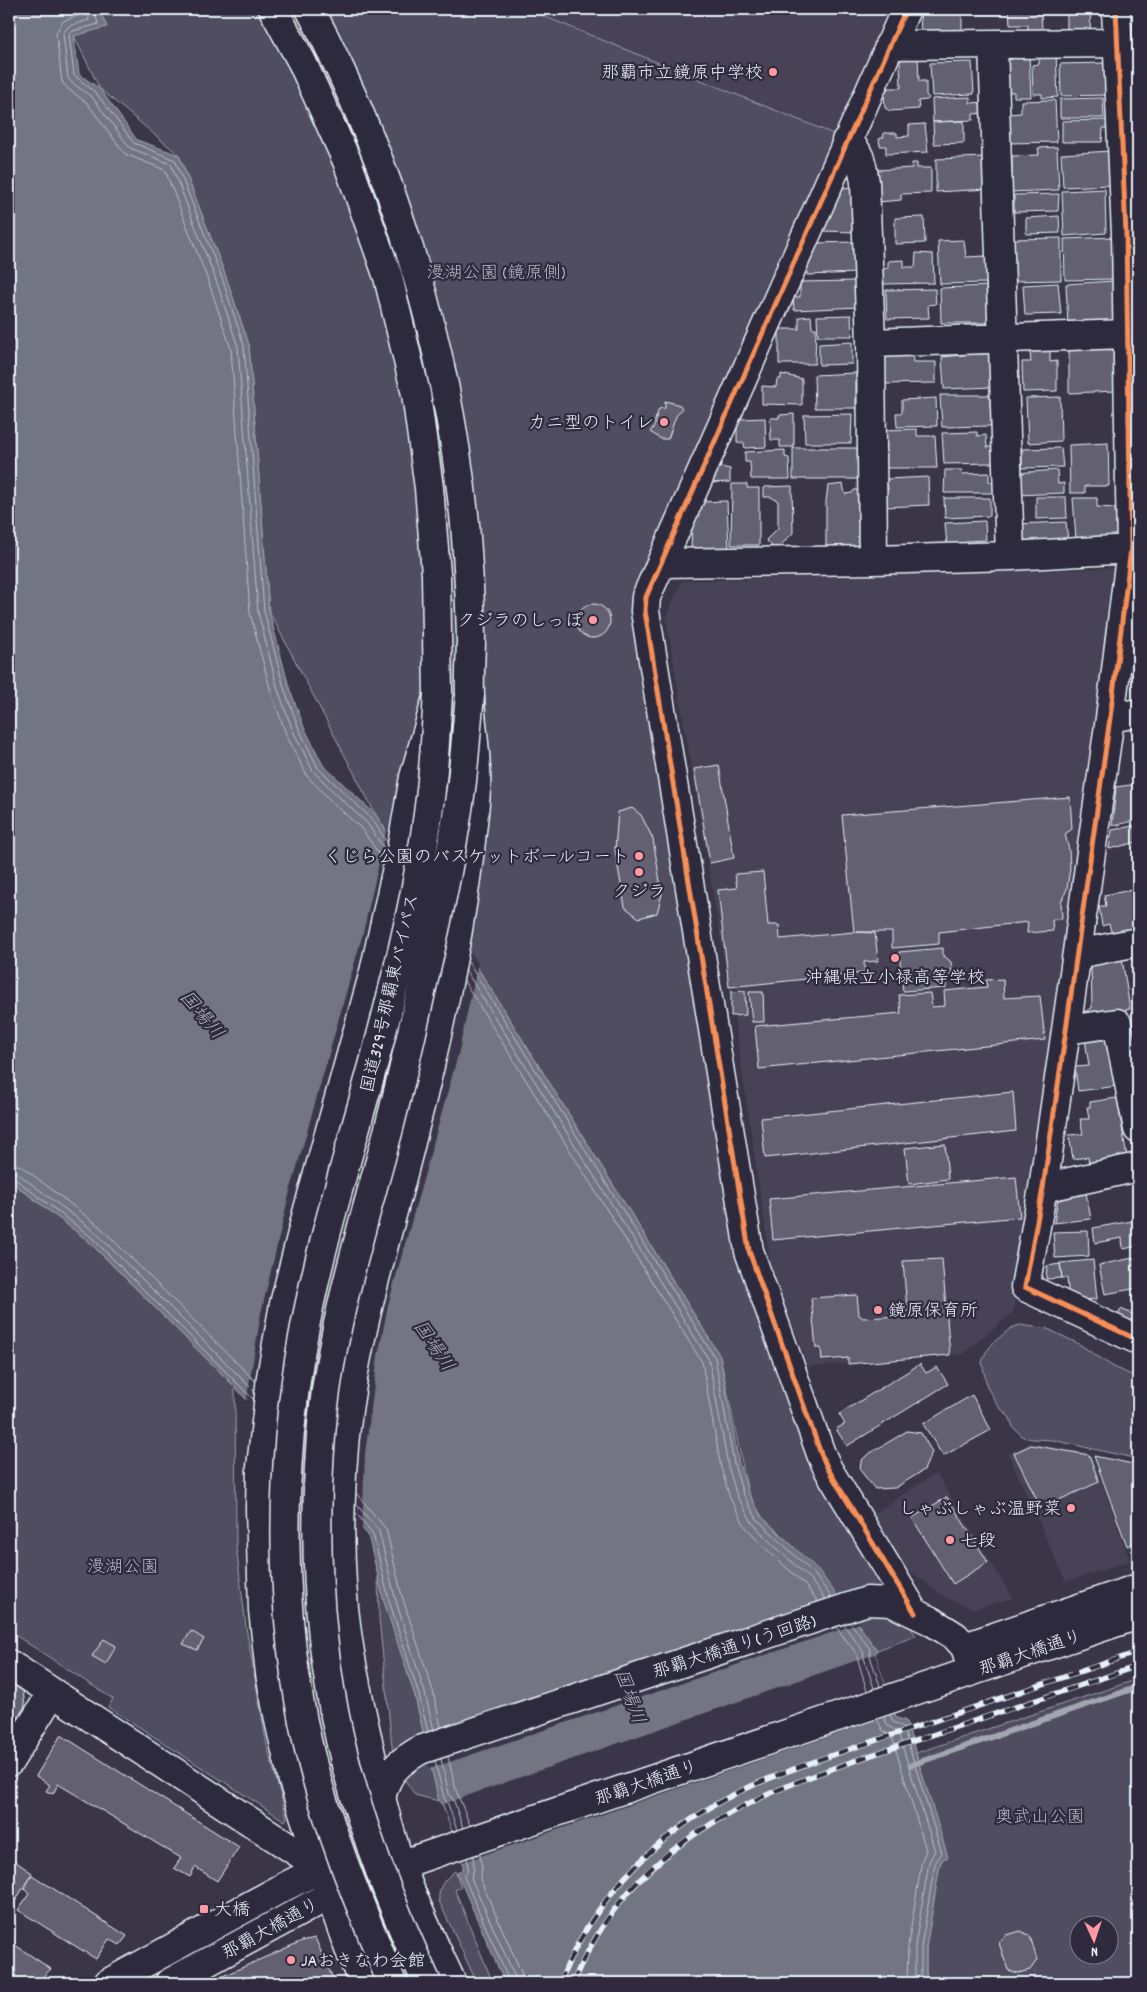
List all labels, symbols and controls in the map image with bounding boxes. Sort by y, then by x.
place label: 那覇市立鏡原中学校 [601,62,763,87]
marker: 那覇市立鏡原中学校 [767,66,779,78]
park label: 漫湖公園 (鏡原側) [426,262,566,287]
place label: カニ型のトイレ [528,412,654,437]
marker: カニ型のトイレ [658,416,670,428]
place label: クジラのしっぽ [457,610,583,635]
marker: クジラのしっぽ [587,614,599,626]
place label: くじら公園のバスケットボールコート [324,846,629,871]
marker: くじら公園のバスケットボールコート [633,850,645,862]
marker: クジラ [633,866,645,878]
place label: クジラ [612,881,666,906]
street label: 国道329号那覇東バイパス [356,891,427,1096]
marker: 沖縄県立小禄高等学校 [889,952,901,964]
place label: 沖縄県立小禄高等学校 [805,967,985,992]
water label: 国場川 [172,986,229,1047]
place label: 鏡原保育所 [888,1300,978,1325]
marker: 鏡原保育所 [872,1304,884,1316]
water label: 国場川 [405,1316,459,1378]
place label: しゃぶしゃぶ温野菜 [899,1498,1061,1523]
marker: しゃぶしゃぶ温野菜 [1065,1502,1077,1514]
place label: 七段 [960,1530,996,1555]
marker: 七段 [944,1534,956,1546]
park label: 漫湖公園 [87,1556,159,1581]
street label: 那覇大橋通り(う回路) [650,1610,820,1687]
street label: 那覇大橋通り [976,1625,1086,1684]
water label: 国場川 [605,1666,650,1729]
street label: 那覇大橋通り [592,1755,702,1814]
park label: 奥武山公園 [995,1806,1085,1831]
street label: 那覇大橋通り [218,1893,325,1967]
place label: 大橋 [214,1899,250,1924]
marker: 大橋 [198,1903,210,1915]
north arrow [1070,1914,1120,1964]
text: N [1091,1941,1099,1961]
place label: JAおきなわ会館 [301,1950,425,1975]
marker: JAおきなわ会館 [285,1954,297,1966]

